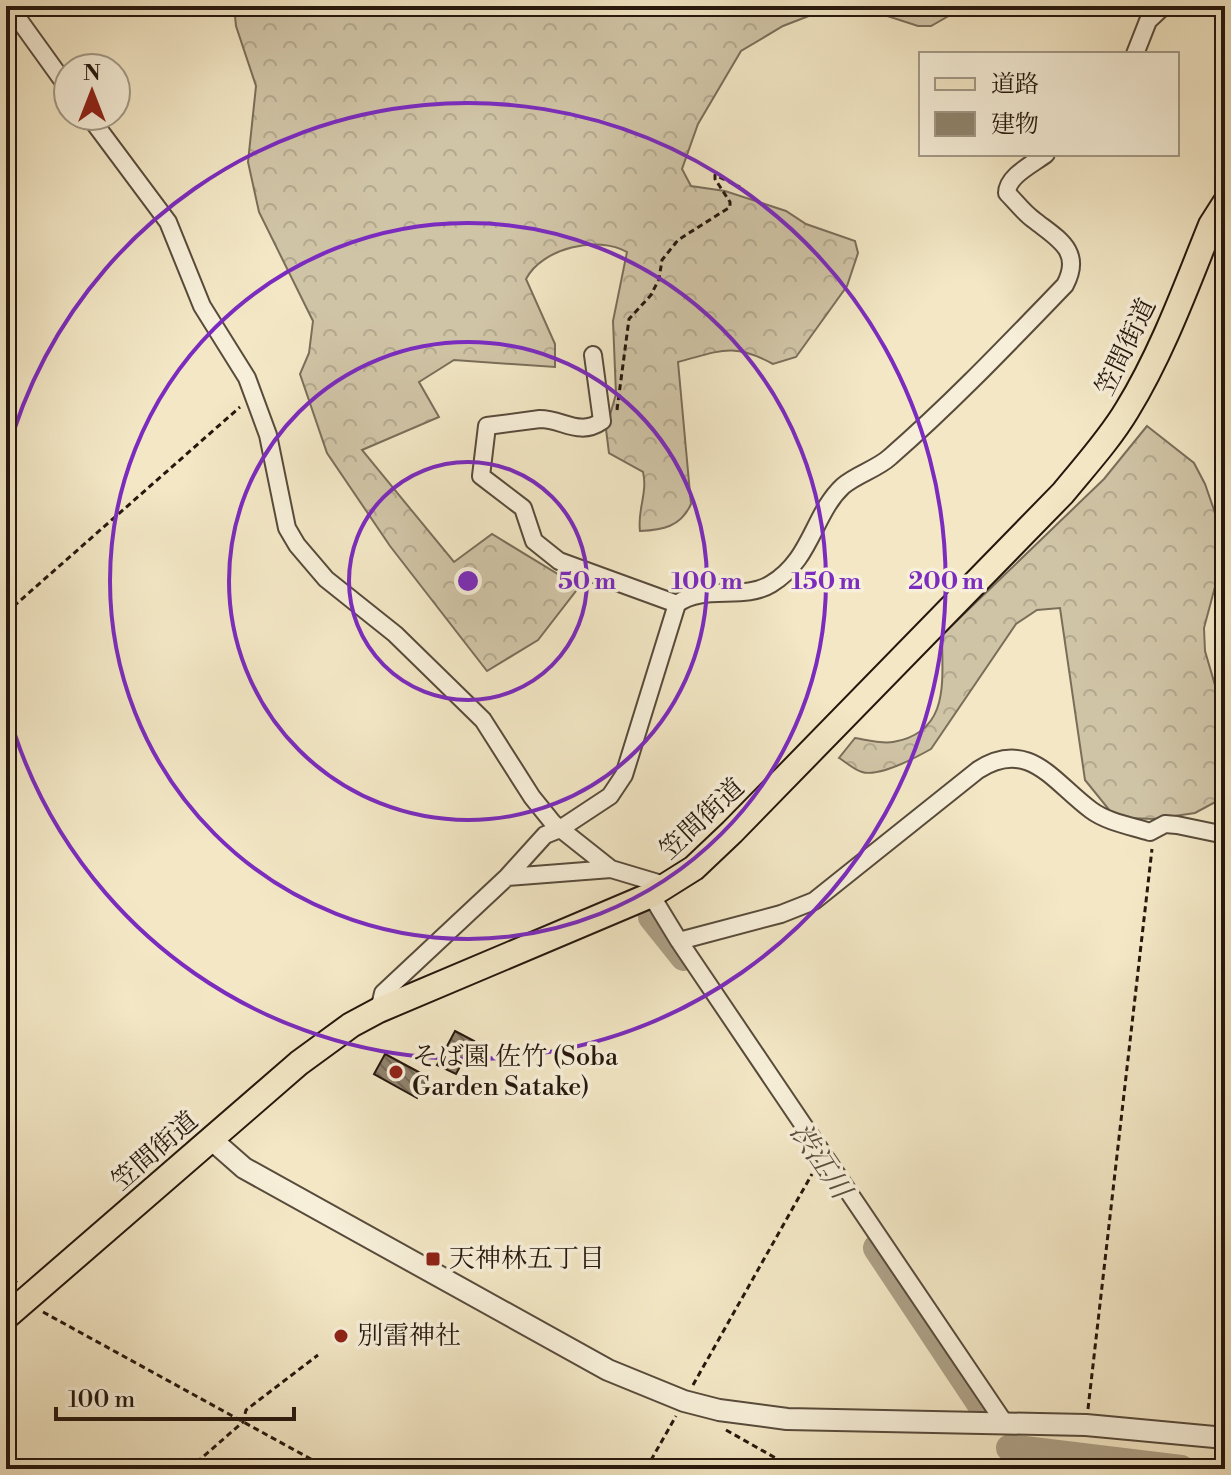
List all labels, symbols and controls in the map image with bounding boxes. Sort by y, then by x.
north arrow [52,52,132,132]
legend [919,52,1179,156]
text: N [83,60,101,87]
text: 道路 [991,70,1039,100]
text: 建物 [991,110,1039,140]
street label: 笠間街道 [1089,293,1163,401]
centre of rings [454,567,482,595]
text: 50 m [558,567,616,597]
text: 100 m [671,567,743,597]
text: 150 m [791,567,861,597]
text: 200 m [908,567,984,597]
street label: 笠間街道 [653,772,751,866]
place label: そば園 佐竹 (Soba Garden Satake) [412,1041,619,1103]
marker: そば園 佐竹 (Soba Garden Satake) [387,1063,405,1081]
street label: 笠間街道 [105,1105,205,1197]
water label: 渋江川 [782,1116,860,1208]
place label: 天神林五丁目 [449,1243,605,1275]
marker: 天神林五丁目 [424,1250,442,1268]
place label: 別雷神社 [357,1320,461,1352]
marker: 別雷神社 [332,1327,350,1345]
scale bar [56,1371,294,1421]
text: 100 m [68,1385,135,1415]

